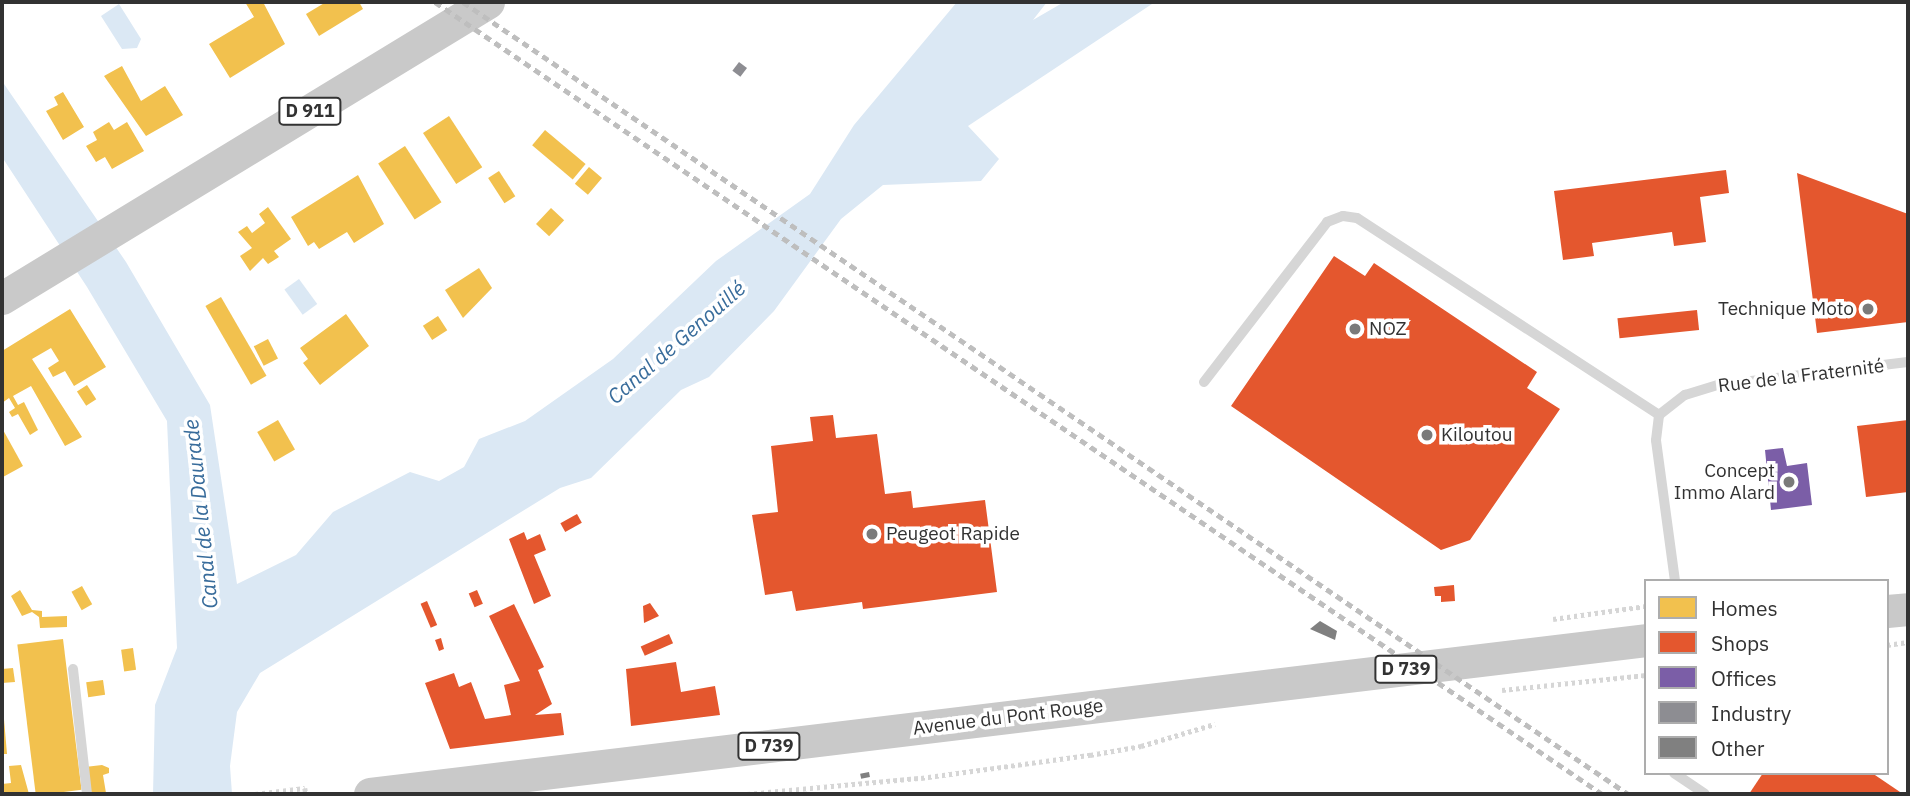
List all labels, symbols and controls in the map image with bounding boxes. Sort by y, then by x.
road number: D 911 [277,96,343,126]
water label: Canal de Genouillé [602,275,750,409]
place label: Technique Moto [1718,298,1854,320]
marker: Technique Moto [1860,301,1876,317]
place label: NOZ [1369,318,1407,340]
marker: NOZ [1347,321,1363,337]
street label: Rue de la Fraternité [1717,354,1885,398]
water label: Canal de la Daurade [178,418,222,610]
place label: Kiloutou [1441,424,1512,446]
marker: Kiloutou [1419,427,1435,443]
place label: Concept Immo Alard [1674,460,1775,504]
marker: Concept Immo Alard [1781,474,1797,490]
place label: Peugeot Rapide [886,523,1020,545]
marker: Peugeot Rapide [864,526,880,542]
legend [1644,579,1889,775]
text: Homes [1711,594,1778,622]
text: Shops [1711,629,1769,657]
road number: D 739 [1373,654,1439,684]
text: Offices [1711,664,1777,692]
street label: Avenue du Pont Rouge [912,694,1104,740]
text: Industry [1711,699,1791,727]
road number: D 739 [736,732,802,760]
text: Other [1711,734,1764,762]

